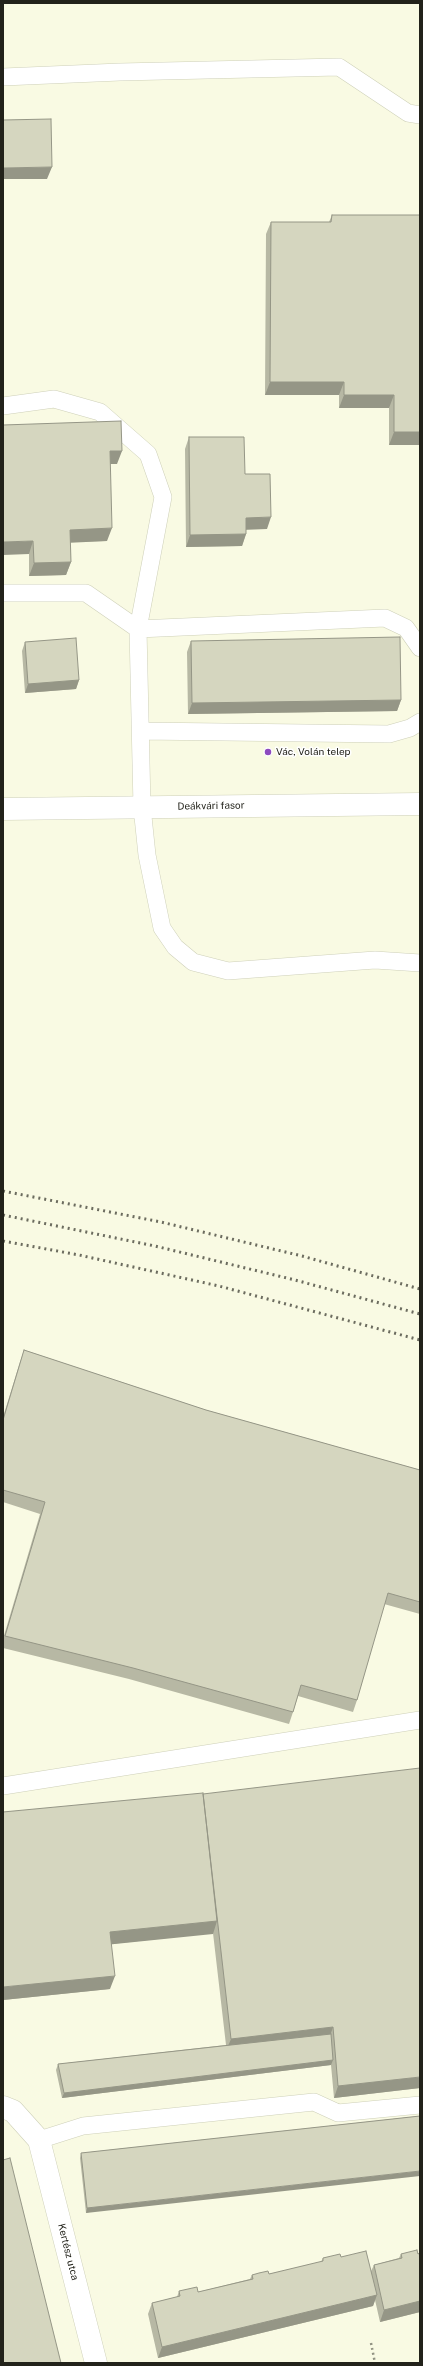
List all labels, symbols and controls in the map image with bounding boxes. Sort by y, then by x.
place label: Vác, Volán telep [276,746,351,758]
marker: Vác, Volán telep [263,747,273,757]
street label: Deákvári fasor [177,799,245,813]
street label: Kertész utca [55,2222,81,2282]

